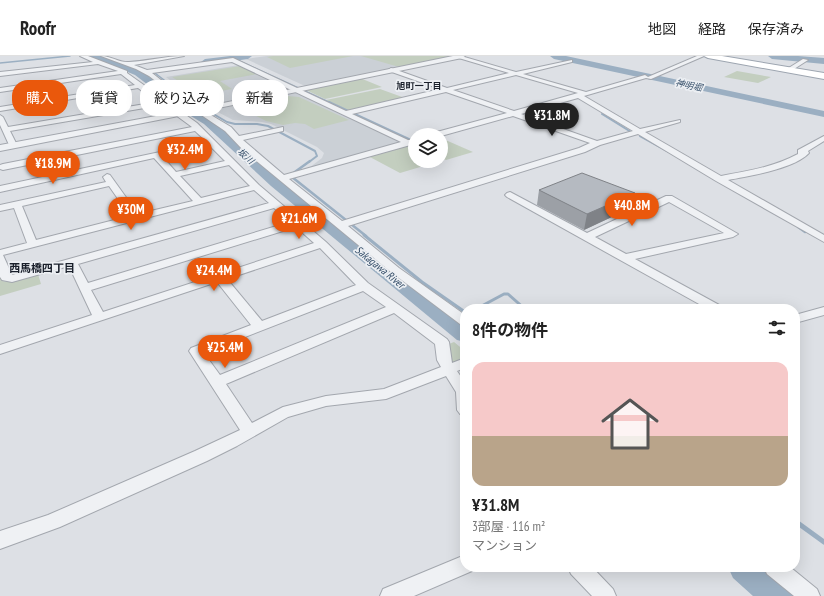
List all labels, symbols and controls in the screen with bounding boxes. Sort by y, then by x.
text: Roofr [20,16,56,40]
text: 地図 [648,20,676,38]
text: 経路 [698,20,726,38]
text: 保存済み [748,20,804,38]
water label: 神明堀 [675,77,705,94]
chip: 購入 [12,80,68,116]
chip: 賃貸 [76,80,132,116]
chip: 絞り込み [140,80,224,116]
chip: 新着 [232,80,288,116]
district label: 旭町一丁目 [395,80,442,91]
pin: ¥31.8M [519,103,585,137]
text: ¥31.8M [534,107,570,124]
map controls [408,128,448,168]
button: layers [408,128,448,168]
pin: ¥32.4M [152,137,218,171]
text: ¥32.4M [167,141,203,158]
water label: 坂川 [236,146,257,167]
pin: ¥18.9M [20,151,86,185]
text: ¥18.9M [35,155,71,172]
pin: ¥40.8M [599,193,665,227]
pin: ¥30M [107,197,155,231]
text: ¥40.8M [614,197,650,214]
text: ¥30M [117,201,145,218]
pin: ¥21.6M [266,206,332,240]
text: ¥21.6M [281,210,317,227]
water label: Sakagawa River [352,243,409,292]
pin: ¥24.4M [181,258,247,292]
district label: 西馬橋四丁目 [9,261,75,275]
text: ¥24.4M [196,262,232,279]
icon: filters [766,317,788,339]
text: 8件の物件 [472,319,548,341]
pin: ¥25.4M [192,335,258,369]
text: ¥25.4M [207,339,243,356]
icon: home [594,388,666,460]
text: ¥31.8M [472,494,519,516]
text: 3部屋 · 116 m² [472,518,545,535]
text: マンション [472,537,537,554]

